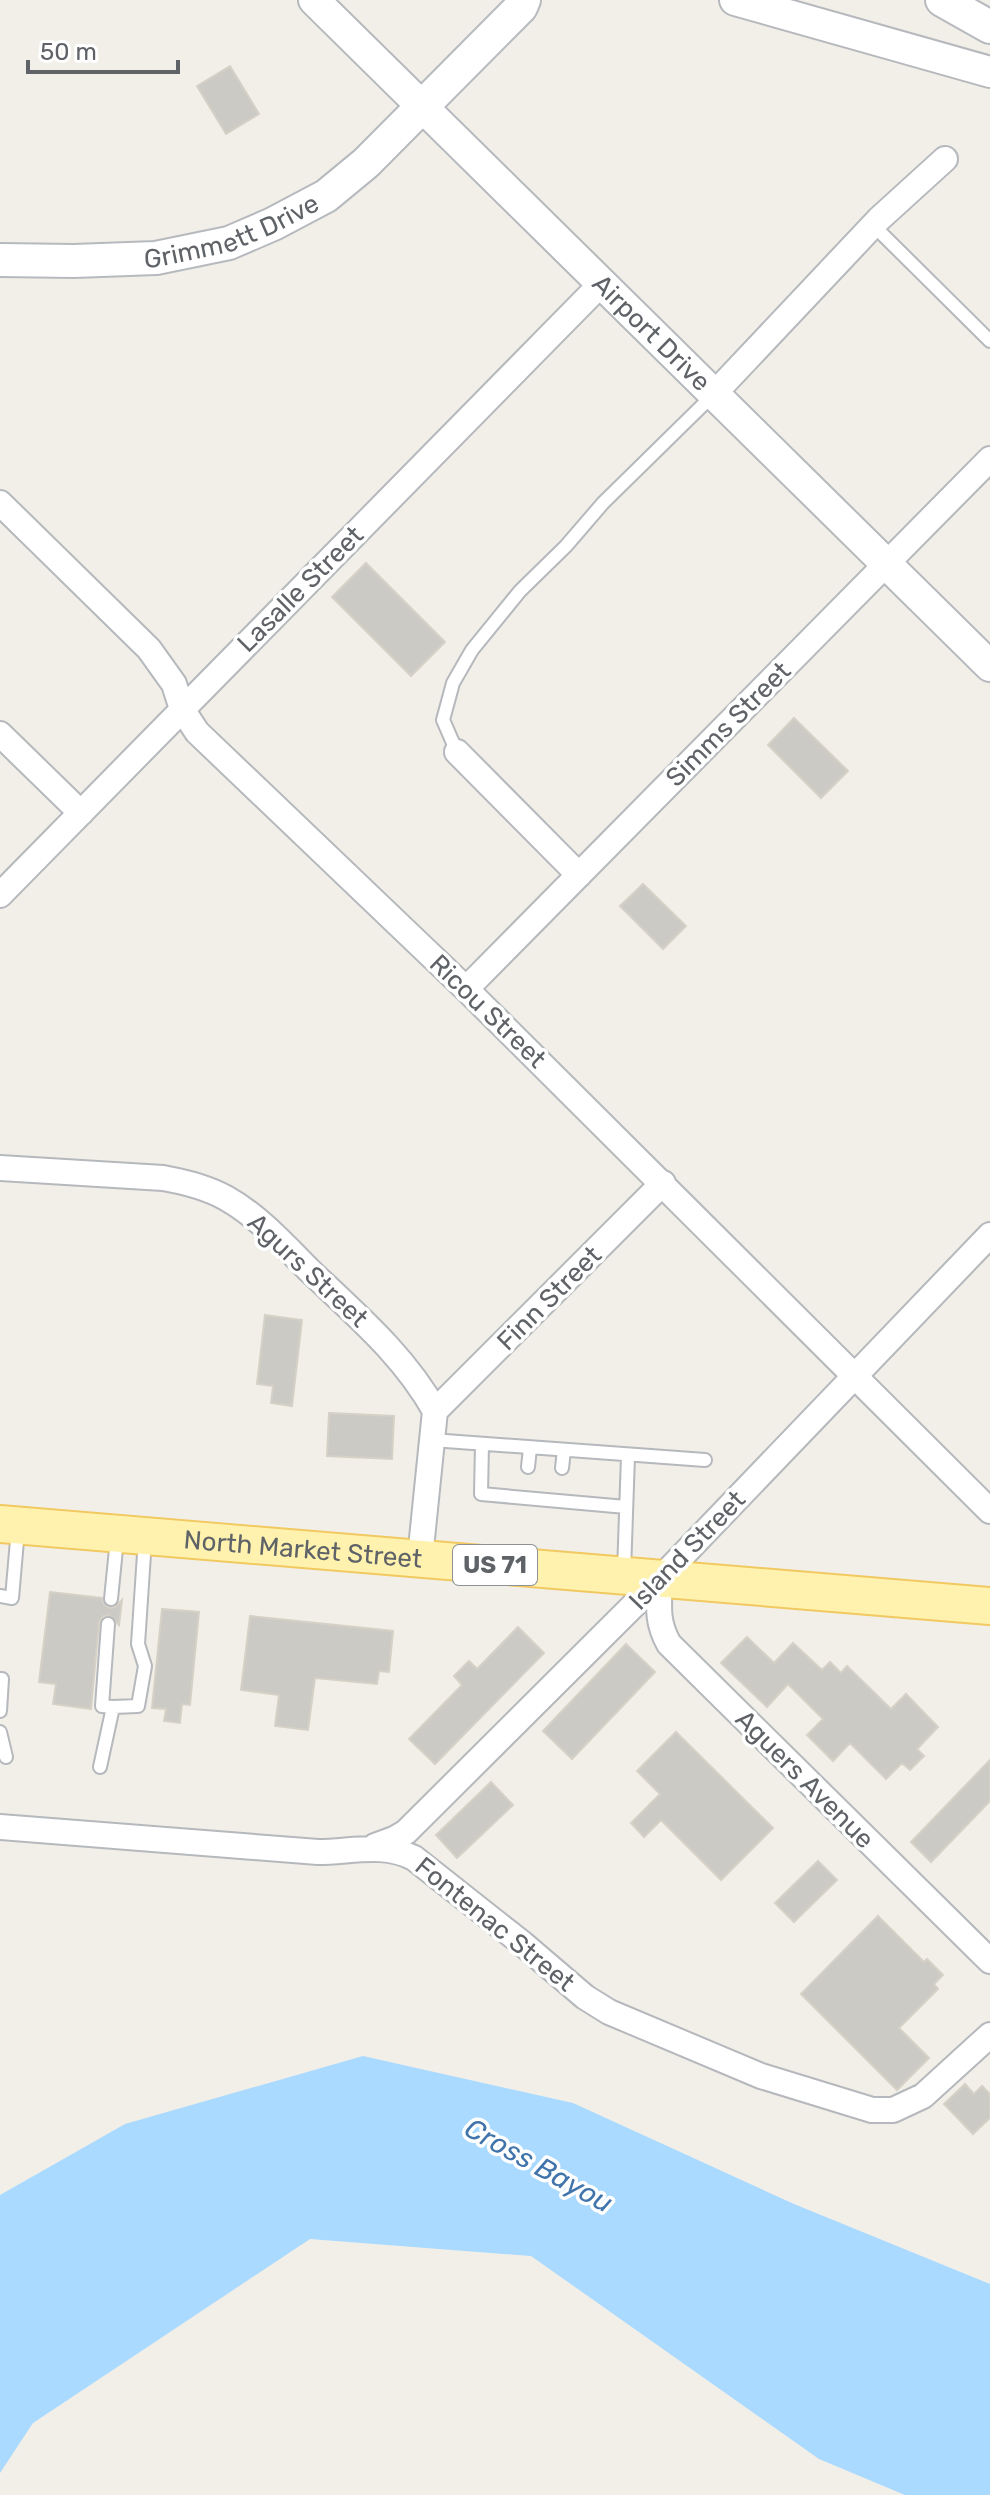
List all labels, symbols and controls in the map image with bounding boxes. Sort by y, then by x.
scale bar [28,24,178,74]
text: 50 m [40,38,97,66]
street label: Grimmett Drive [143,188,324,274]
street label: Airport Drive [586,268,717,398]
street label: Lasalle Street [231,520,370,659]
street label: Simms Street [660,656,797,793]
street label: Ricou Street [423,948,552,1075]
street label: Agurs Street [241,1207,374,1334]
street label: Finn Street [491,1240,608,1357]
street label: Island Street [623,1484,752,1616]
street label: North Market Street [182,1524,423,1575]
road number: US 71 [453,1545,537,1585]
street label: Aguers Avenue [729,1704,880,1855]
street label: Fontenac Street [409,1851,581,1998]
water label: Cross Bayou [459,2111,619,2220]

